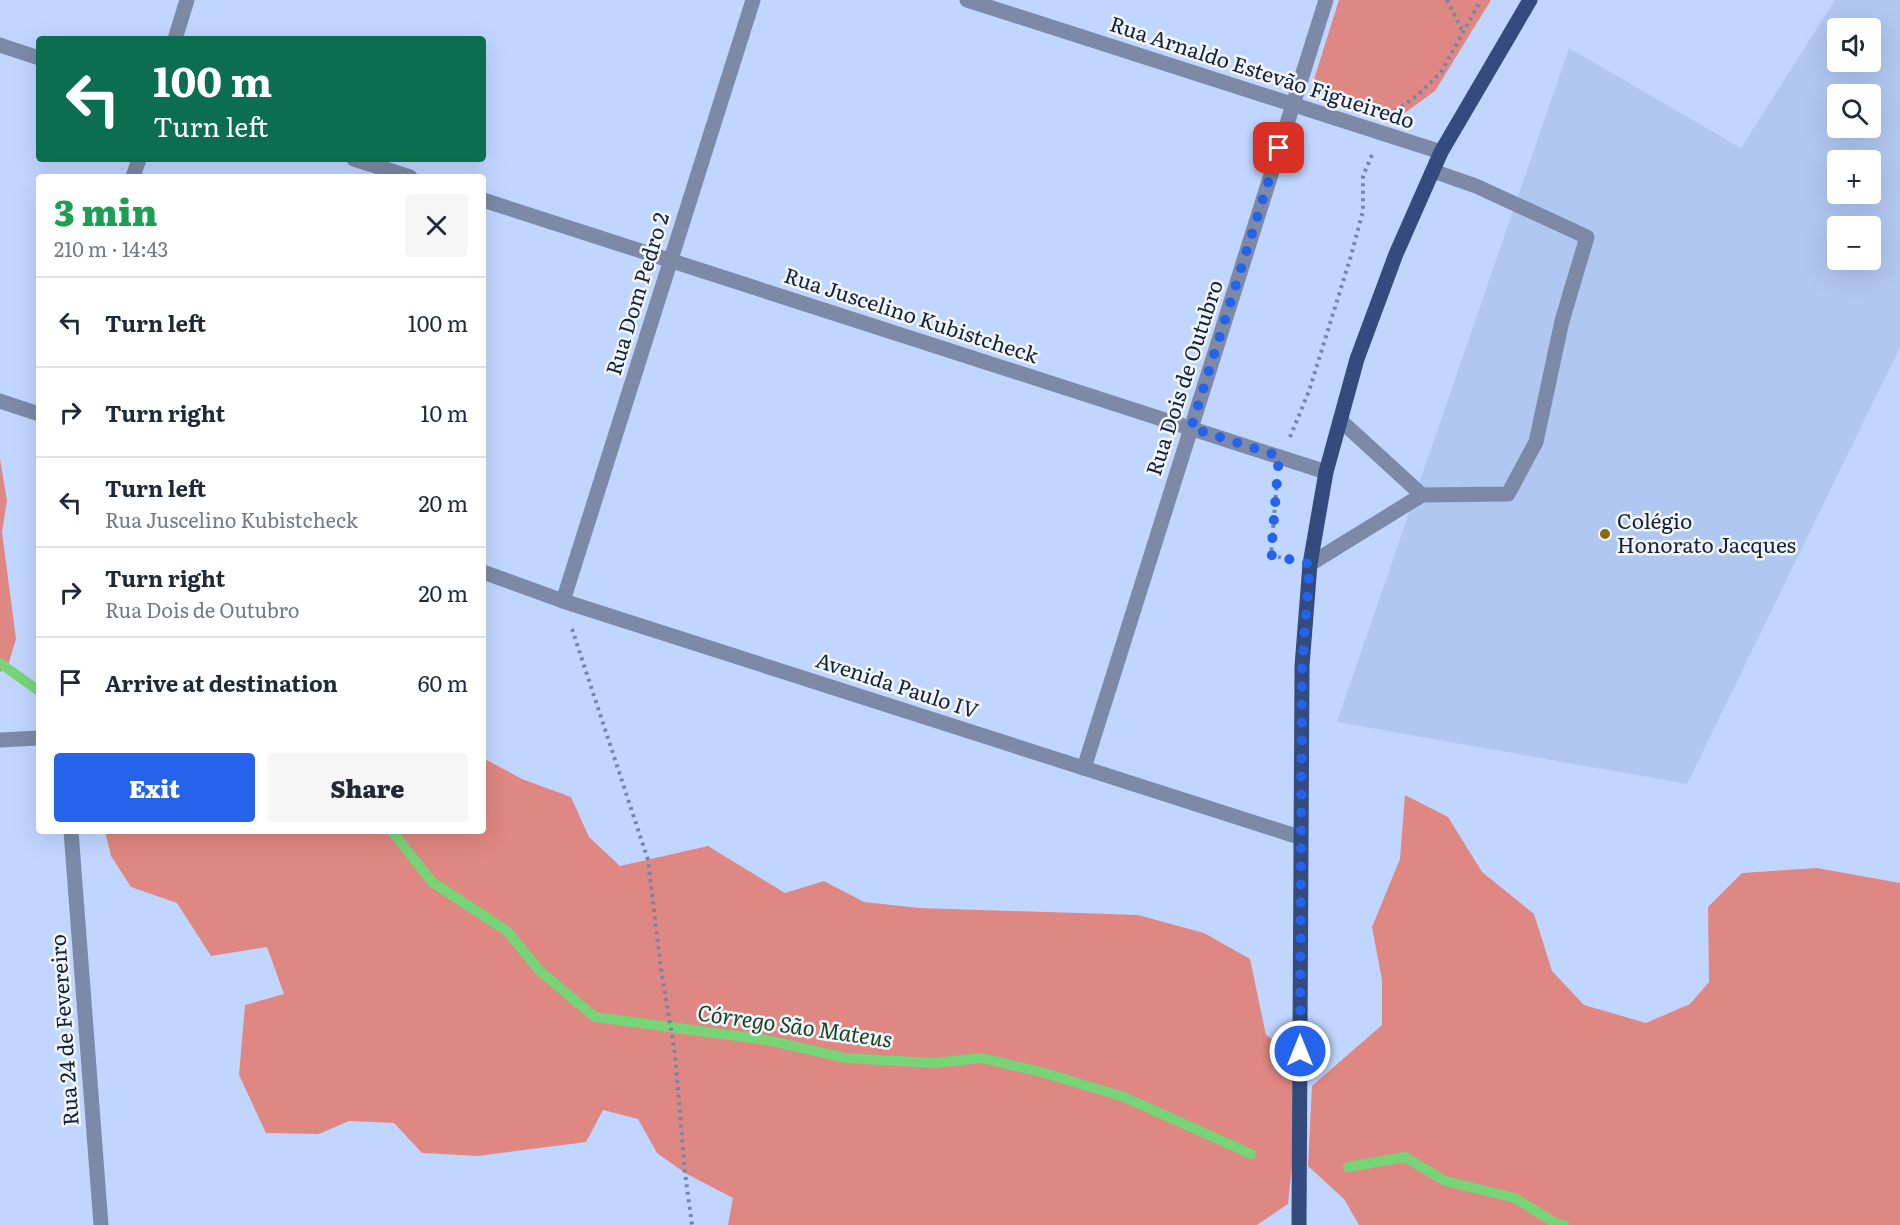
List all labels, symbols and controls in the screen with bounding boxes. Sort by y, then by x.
street label: Rua Arnaldo Estevão Figueiredo [1106,7,1419,135]
map controls [1827,18,1881,270]
button: sound [1827,18,1881,72]
text: 100 m [153,48,272,110]
icon: left [54,60,132,138]
button: search [1827,84,1881,138]
text: Turn left [153,105,268,145]
pin [1253,122,1304,173]
icon: arrive [1262,131,1295,164]
button: + [1827,150,1881,204]
text: 3 min [54,184,158,237]
button: close [405,194,468,257]
street label: Rua Dom Pedro 2 [596,208,675,379]
button: − [1827,216,1881,270]
text: 210 m · 14:43 [54,233,168,263]
street label: Rua Juscelino Kubistcheck [781,258,1043,369]
street label: Rua Dois de Outubro [1136,275,1229,479]
icon: left [54,306,87,339]
text: Turn left [105,306,206,339]
text: 100 m [408,306,468,339]
icon: right [54,396,87,429]
text: Turn right [105,396,225,429]
text: 10 m [421,396,468,429]
text: Turn left [105,471,206,504]
icon: left [54,486,87,519]
text: 20 m [418,486,468,519]
text: Rua Juscelino Kubistcheck [105,504,358,534]
place label: Colégio Honorato Jacques [1617,504,1796,559]
marker: Colégio Honorato Jacques [1598,527,1612,541]
text: Turn right [105,561,225,594]
icon: right [54,576,87,609]
text: 20 m [418,576,468,609]
text: Rua Dois de Outubro [105,594,300,624]
street label: Avenida Paulo IV [812,643,984,725]
icon: arrive [54,666,87,699]
text: Arrive at destination [105,666,338,699]
text: 60 m [418,666,468,699]
button: Exit [54,753,255,822]
button: Share [267,753,468,822]
street label: Rua 24 de Fevereiro [40,933,85,1127]
water label: Córrego São Mateus [696,995,895,1055]
position arrow [1268,1019,1332,1083]

